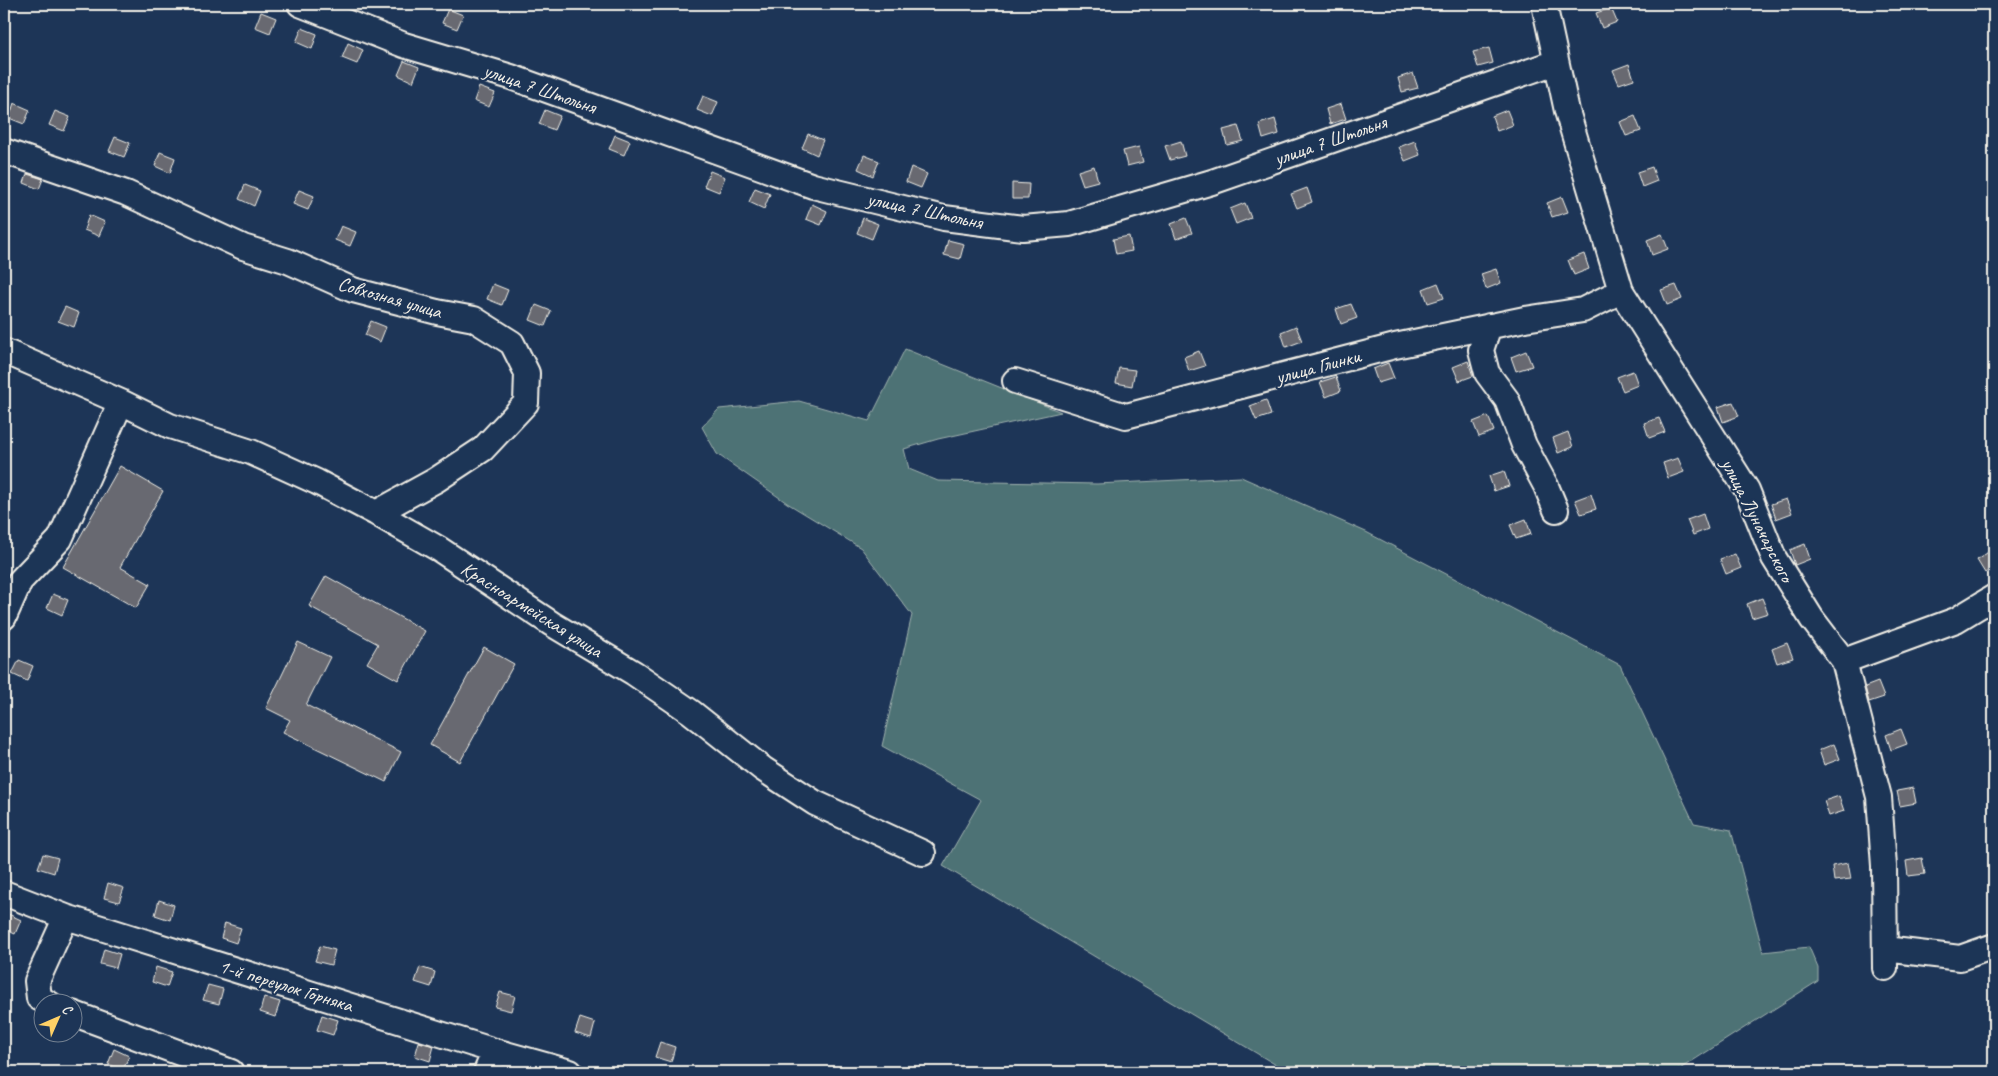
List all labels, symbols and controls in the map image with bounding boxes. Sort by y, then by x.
street label: улица 7 Штольня [479,57,601,120]
street label: улица 7 Штольня [1270,109,1391,172]
street label: улица 7 Штольня [864,186,986,235]
street label: Совхозная улица [335,271,446,325]
street label: улица Глинки [1272,343,1364,390]
street label: улица Луначарского [1715,453,1800,588]
street label: Красноармейская улица [456,556,609,664]
street label: 1-й переулок Горняка [216,953,357,1018]
north arrow [32,994,82,1044]
text: С [58,1001,77,1019]

